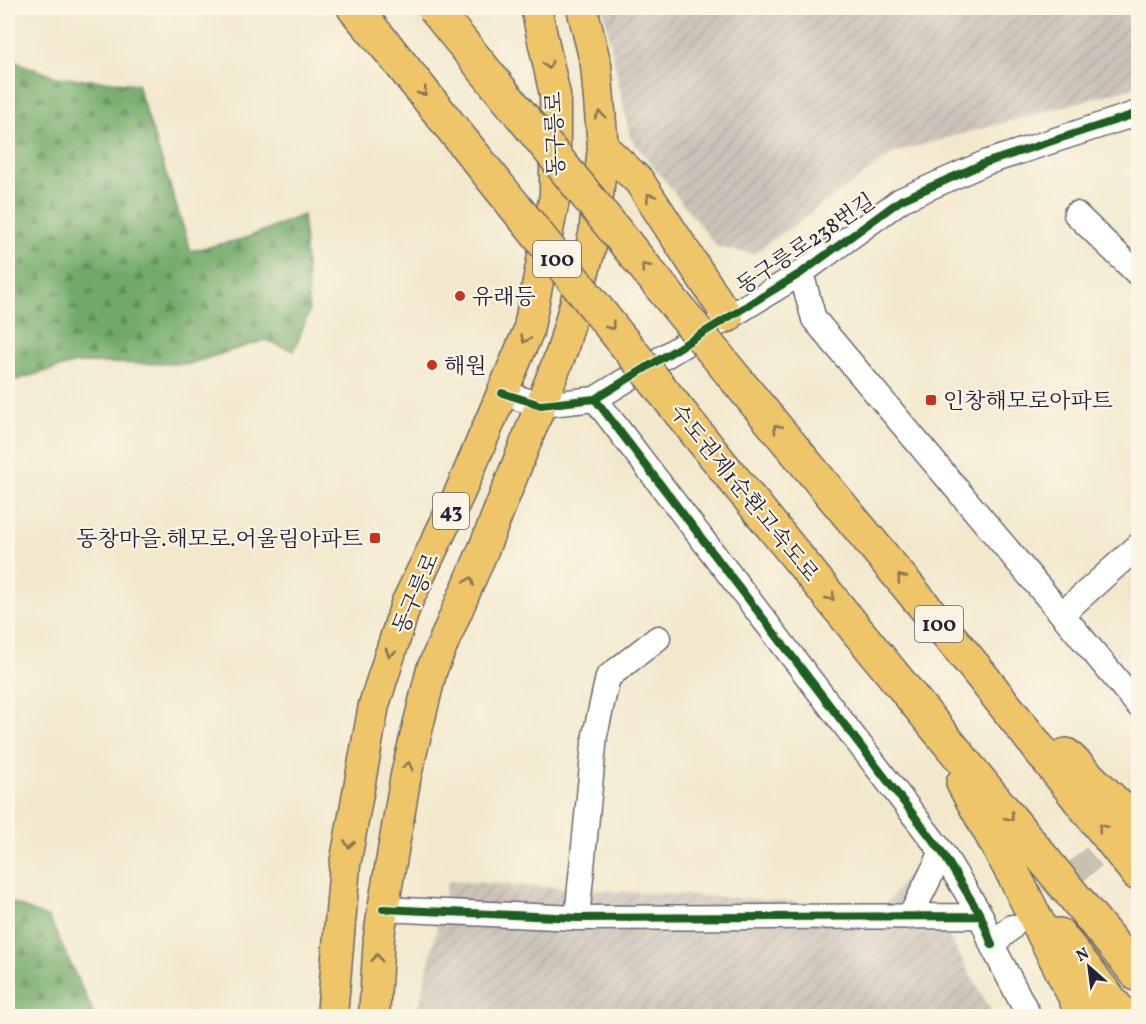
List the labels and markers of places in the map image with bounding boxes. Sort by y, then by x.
place label: 유래등 [472,283,536,314]
marker: 유래등 [453,289,467,303]
place label: 해원 [444,352,487,383]
marker: 해원 [425,358,439,372]
place label: 인창해모로아파트 [943,387,1113,418]
marker: 인창해모로아파트 [924,393,938,407]
place label: 동창마을.해모로.어울림아파트 [76,525,363,556]
marker: 동창마을.해모로.어울림아파트 [368,531,382,545]

